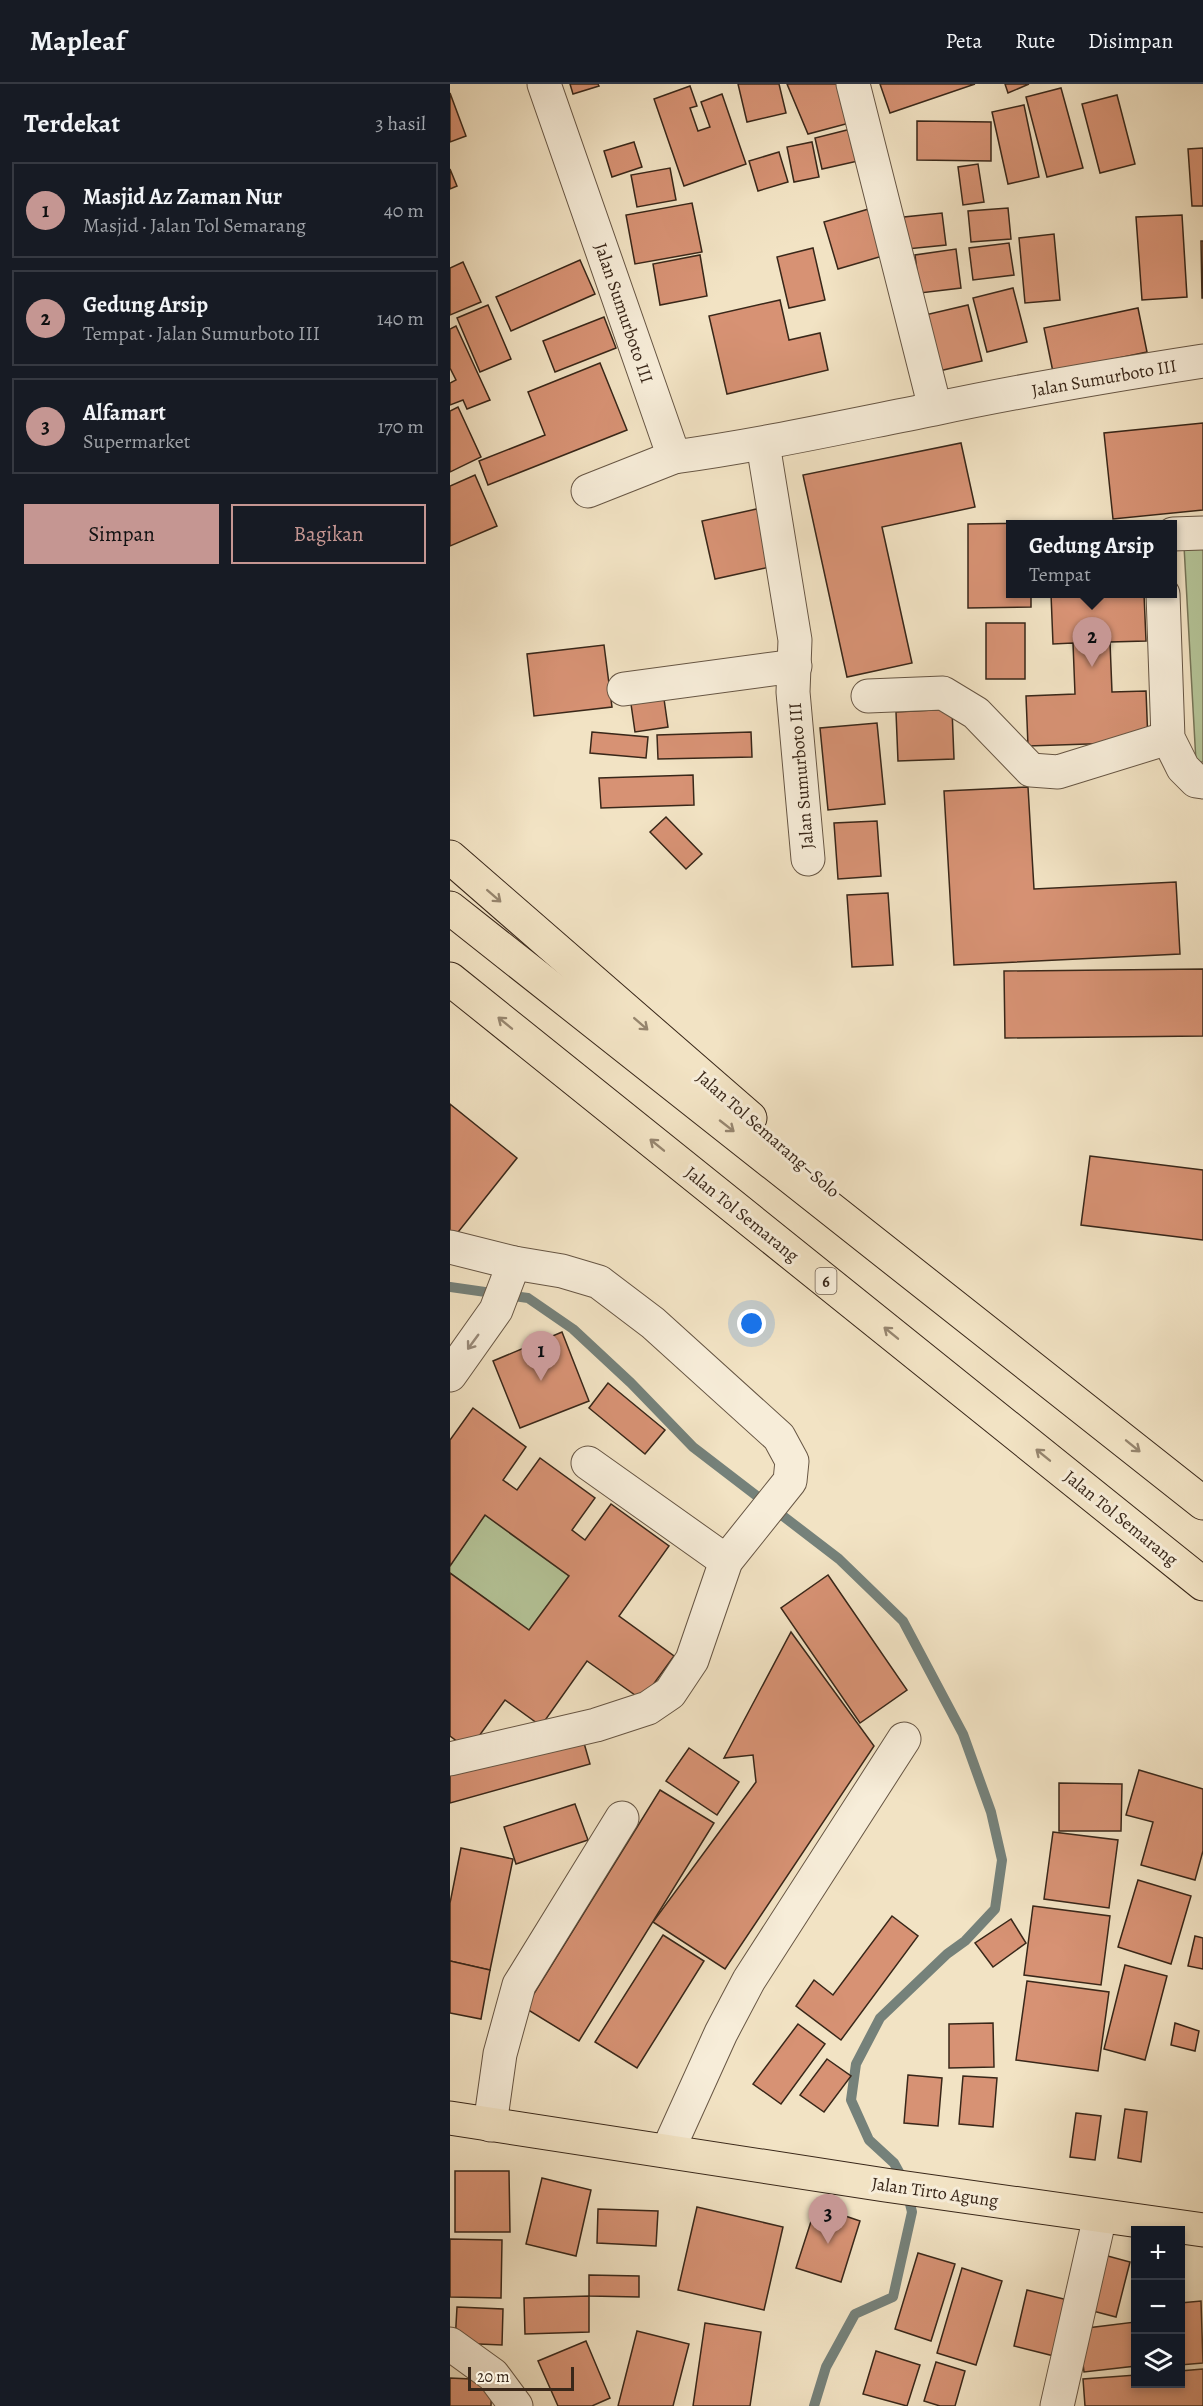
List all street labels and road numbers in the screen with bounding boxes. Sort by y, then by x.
street label: Jalan Sumurboto III [589,240,659,386]
street label: Jalan Sumurboto III [1030,353,1178,403]
street label: Jalan Sumurboto III [783,702,819,850]
street label: Jalan Tol Semarang–Solo [691,1065,845,1203]
street label: Jalan Tol Semarang [680,1161,804,1267]
road number: 6 [816,1268,836,1294]
street label: Jalan Tol Semarang [1059,1465,1183,1571]
street label: Jalan Tirto Agung [870,2171,1000,2213]

